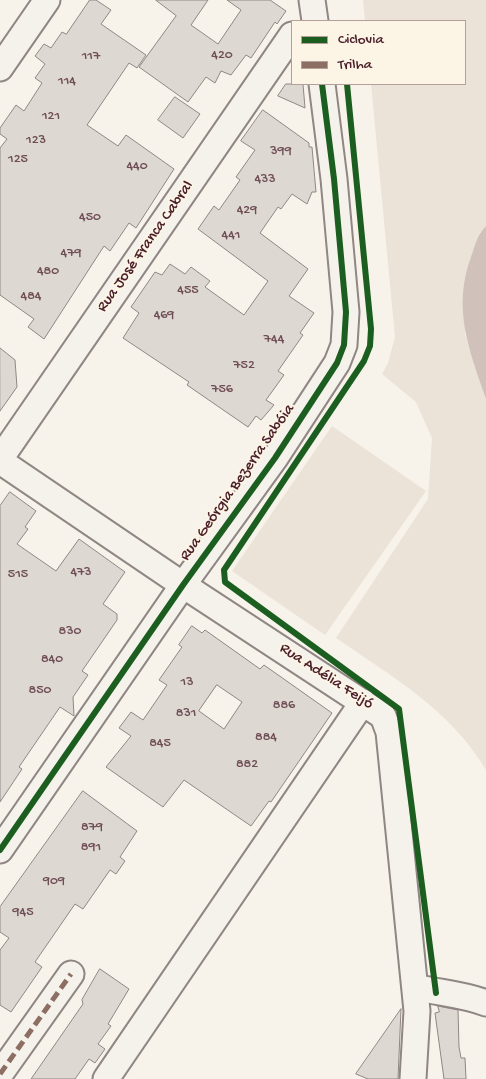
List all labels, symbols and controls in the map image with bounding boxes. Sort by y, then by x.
legend [291,20,466,85]
text: Ciclovia [338,31,384,49]
house number: 420 [211,48,233,64]
house number: 117 [82,49,100,65]
text: Trilha [338,56,372,74]
house number: 114 [58,74,76,90]
house number: 121 [42,109,60,125]
house number: 123 [26,133,46,149]
house number: 399 [270,144,292,160]
house number: 125 [8,152,28,168]
house number: 440 [126,159,148,175]
house number: 433 [254,172,276,188]
street label: Rua José Franca Cabral [93,178,199,316]
house number: 429 [237,203,257,219]
house number: 450 [79,210,101,226]
house number: 441 [222,228,240,244]
house number: 479 [61,246,81,262]
house number: 480 [37,264,59,280]
house number: 455 [177,283,199,299]
house number: 484 [21,289,41,305]
house number: 469 [154,308,174,324]
house number: 744 [264,332,284,348]
house number: 752 [233,358,255,374]
house number: 756 [211,382,233,398]
street label: Rua Geórgia Bezerra Sabóia [176,401,300,565]
house number: 473 [70,565,92,581]
house number: 515 [8,567,28,583]
house number: 830 [59,624,81,640]
street label: Rua Adélia Feijó [275,639,377,715]
house number: 840 [41,652,63,668]
house number: 13 [181,675,193,691]
house number: 850 [29,683,51,699]
house number: 886 [273,698,295,714]
house number: 831 [176,706,196,722]
house number: 884 [255,730,277,746]
house number: 845 [149,736,171,752]
house number: 882 [236,757,258,773]
house number: 879 [81,820,103,836]
house number: 891 [81,840,101,856]
house number: 909 [43,874,65,890]
house number: 945 [12,905,34,921]

